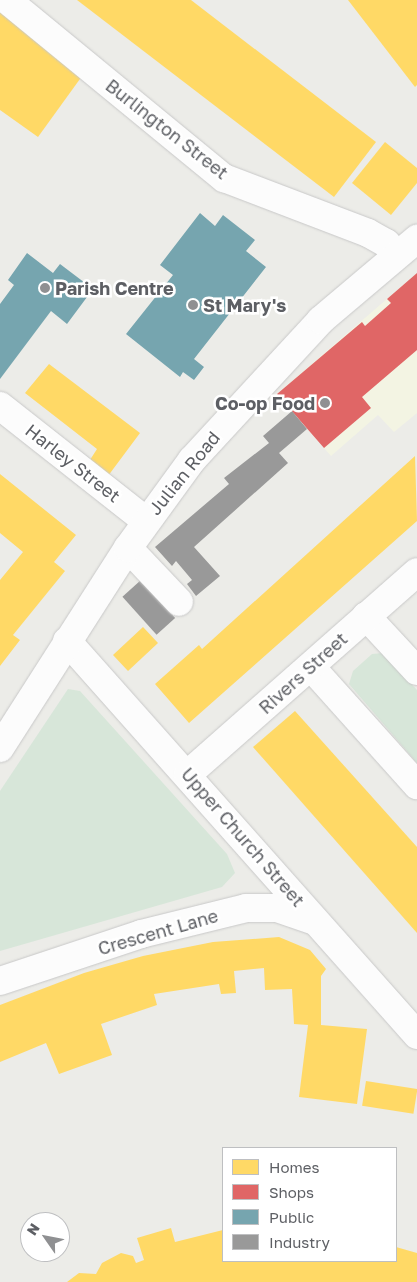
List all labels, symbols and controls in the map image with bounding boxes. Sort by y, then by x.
street label: Burlington Street [101,74,233,184]
place label: Parish Centre [55,277,174,299]
marker: Parish Centre [39,282,51,294]
place label: St Mary's [203,294,286,316]
marker: St Mary's [187,299,199,311]
place label: Co-op Food [215,392,315,414]
marker: Co-op Food [319,397,331,409]
street label: Harley Street [21,419,125,507]
street label: Julian Road [144,427,224,519]
street label: Rivers Street [254,628,352,718]
street label: Upper Church Street [177,763,309,911]
street label: Crescent Lane [95,905,221,959]
legend [222,1147,397,1262]
text: Homes [269,1158,319,1176]
text: Shops [269,1183,314,1201]
text: Public [269,1208,314,1226]
north arrow [20,1212,70,1262]
text: N [23,1220,43,1238]
text: Industry [269,1233,330,1251]

